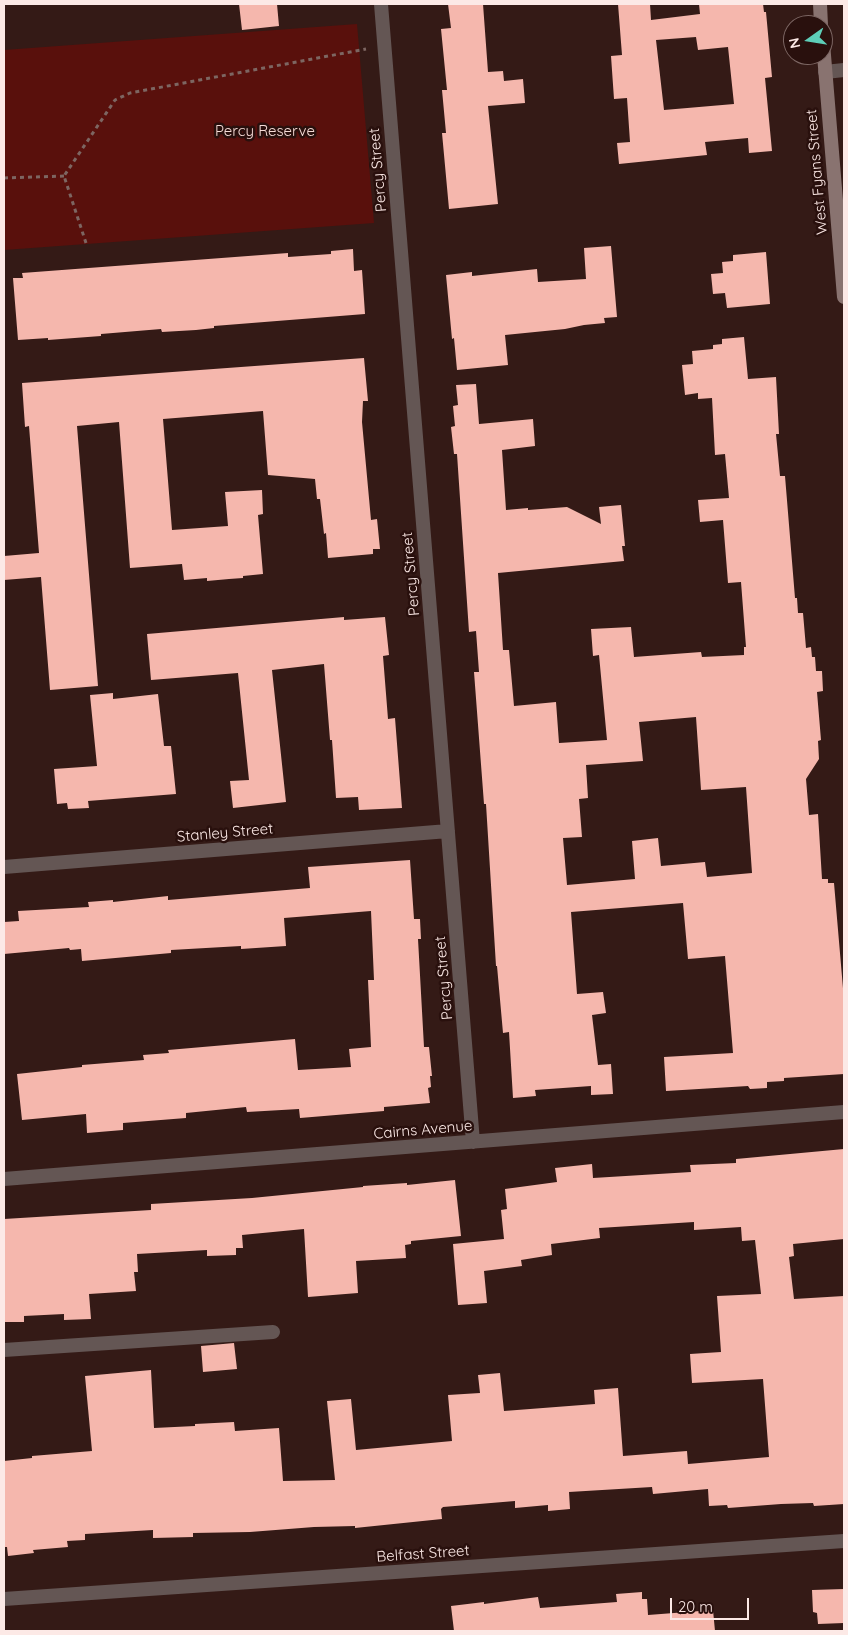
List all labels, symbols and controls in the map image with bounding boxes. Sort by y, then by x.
north arrow [783,15,833,65]
text: N [784,36,804,50]
street label: West Fyans Street [803,109,831,235]
park label: Percy Reserve [215,122,315,140]
street label: Percy Street [365,127,391,213]
street label: Percy Street [398,531,424,617]
street label: Stanley Street [176,820,274,846]
street label: Percy Street [431,935,457,1021]
street label: Cairns Avenue [373,1117,473,1143]
street label: Belfast Street [376,1542,470,1566]
scale bar [673,1588,752,1620]
text: 20 m [678,1597,713,1616]

